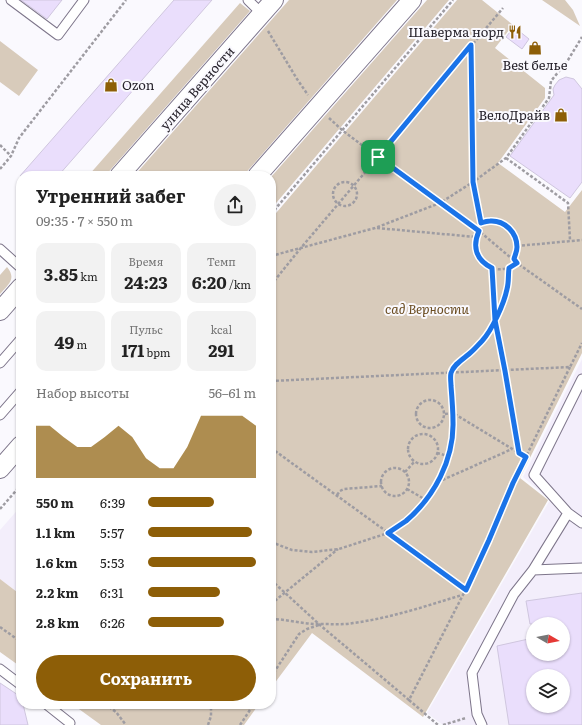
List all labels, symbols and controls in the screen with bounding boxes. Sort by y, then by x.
place label: Шаверма норд [408,22,504,41]
restaurant icon: Шаверма норд [507,24,523,40]
shop icon: Best белье [527,40,543,56]
street label: улица Верности [155,42,238,134]
place label: Best белье [503,55,568,74]
place label: Ozon [122,75,155,94]
shop icon: Ozon [103,77,119,93]
place label: ВелоДрайв [478,105,550,124]
shop icon: ВелоДрайв [553,107,569,123]
pin [361,140,395,174]
icon: arrive [367,146,389,168]
text: Утренний забег [36,182,185,209]
button: share [214,184,256,226]
text: 09:35 · 7 × 550 m [36,211,133,230]
text: Время [129,253,163,269]
text: Темп [207,253,236,269]
text: 3.85 [44,261,78,286]
text: km [78,268,98,284]
text: 24:23 [124,269,168,294]
text: 6:20 [192,269,227,294]
text: /km [227,276,251,292]
park label: сад Верности [385,299,469,318]
text: Пульс [129,321,163,337]
text: kcal [210,321,232,337]
text: 49 [54,329,74,354]
text: m [74,336,87,352]
text: 171 [121,337,144,362]
text: 291 [208,337,234,362]
text: bpm [144,344,171,360]
text: Набор высоты [36,383,130,402]
text: 56–61 m [208,383,256,402]
text: 550 m [36,493,74,512]
text: 6:39 [100,493,125,512]
text: 1.1 km [36,523,75,542]
text: 5:57 [100,523,124,542]
text: 1.6 km [36,553,78,572]
text: 5:53 [100,553,125,572]
text: 2.2 km [36,583,79,602]
text: 6:31 [100,583,124,602]
text: 2.8 km [36,613,79,632]
text: 6:26 [100,613,125,632]
north arrow [526,617,570,661]
map controls [526,617,570,713]
button: Сохранить [36,655,256,701]
button: layers [526,669,570,713]

